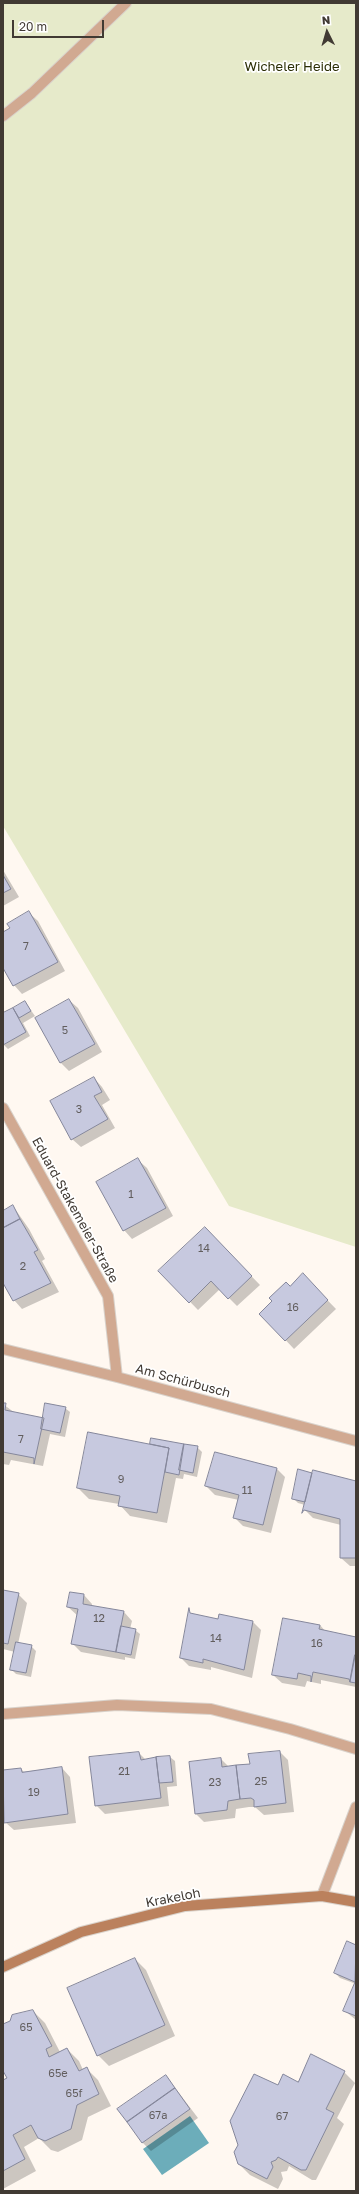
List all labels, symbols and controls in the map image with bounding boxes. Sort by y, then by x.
scale bar [14,12,106,38]
north arrow [307,12,347,52]
text: N [321,13,331,26]
text: 20 m [19,19,47,34]
park label: Wicheler Heide [245,59,339,75]
house number: 7 [23,940,29,954]
house number: 5 [62,1024,68,1038]
house number: 3 [76,1103,82,1117]
street label: Eduard-Stakemeier-Straße [28,1134,122,1286]
house number: 1 [128,1188,134,1202]
house number: 14 [198,1242,210,1256]
house number: 2 [20,1260,26,1274]
house number: 16 [287,1301,299,1315]
street label: Am Schürbusch [134,1361,232,1401]
house number: 7 [18,1433,24,1447]
house number: 9 [118,1473,124,1487]
house number: 11 [242,1484,252,1498]
house number: 12 [93,1612,105,1626]
house number: 14 [210,1632,222,1646]
house number: 16 [311,1637,323,1651]
house number: 21 [118,1765,130,1779]
house number: 25 [255,1775,267,1789]
house number: 23 [209,1776,221,1790]
house number: 19 [28,1786,40,1800]
street label: Krakeloh [144,1885,202,1911]
house number: 65 [19,2021,33,2035]
house number: 65e [48,2067,68,2081]
house number: 65f [65,2087,83,2101]
house number: 67a [149,2109,167,2123]
house number: 67 [276,2110,288,2124]

